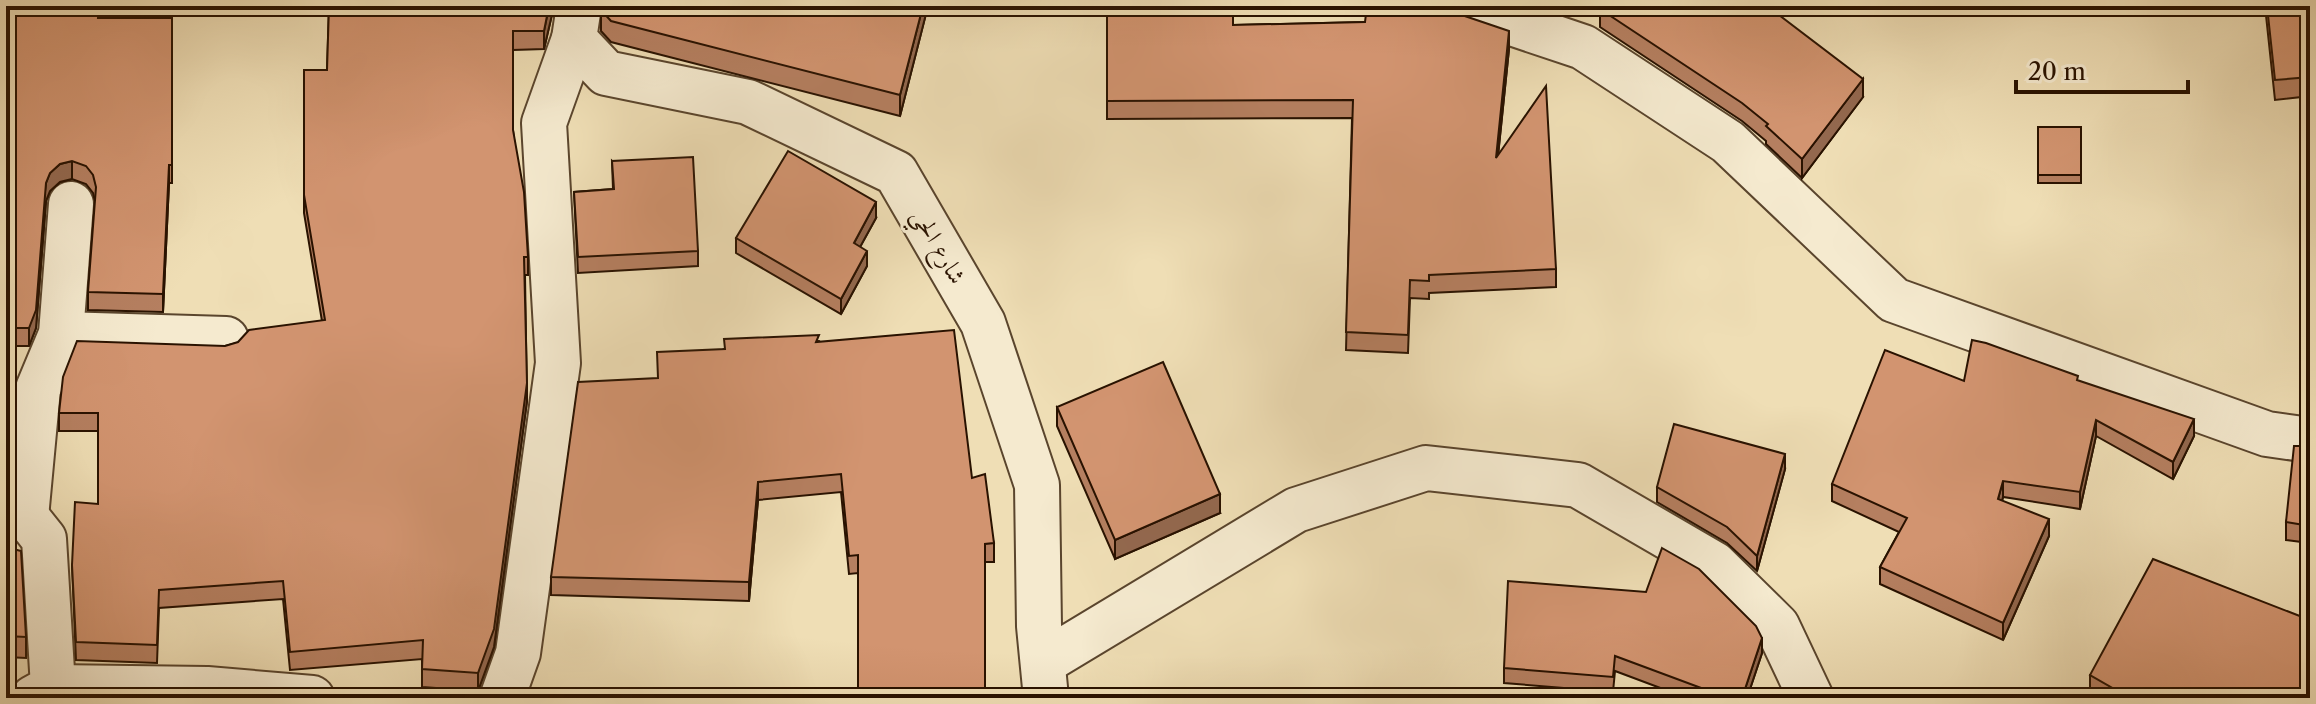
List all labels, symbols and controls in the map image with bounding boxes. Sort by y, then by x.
scale bar [2016,44,2188,94]
text: 20 m [2028,57,2086,86]
street label: شارع الحي [898,203,973,293]

